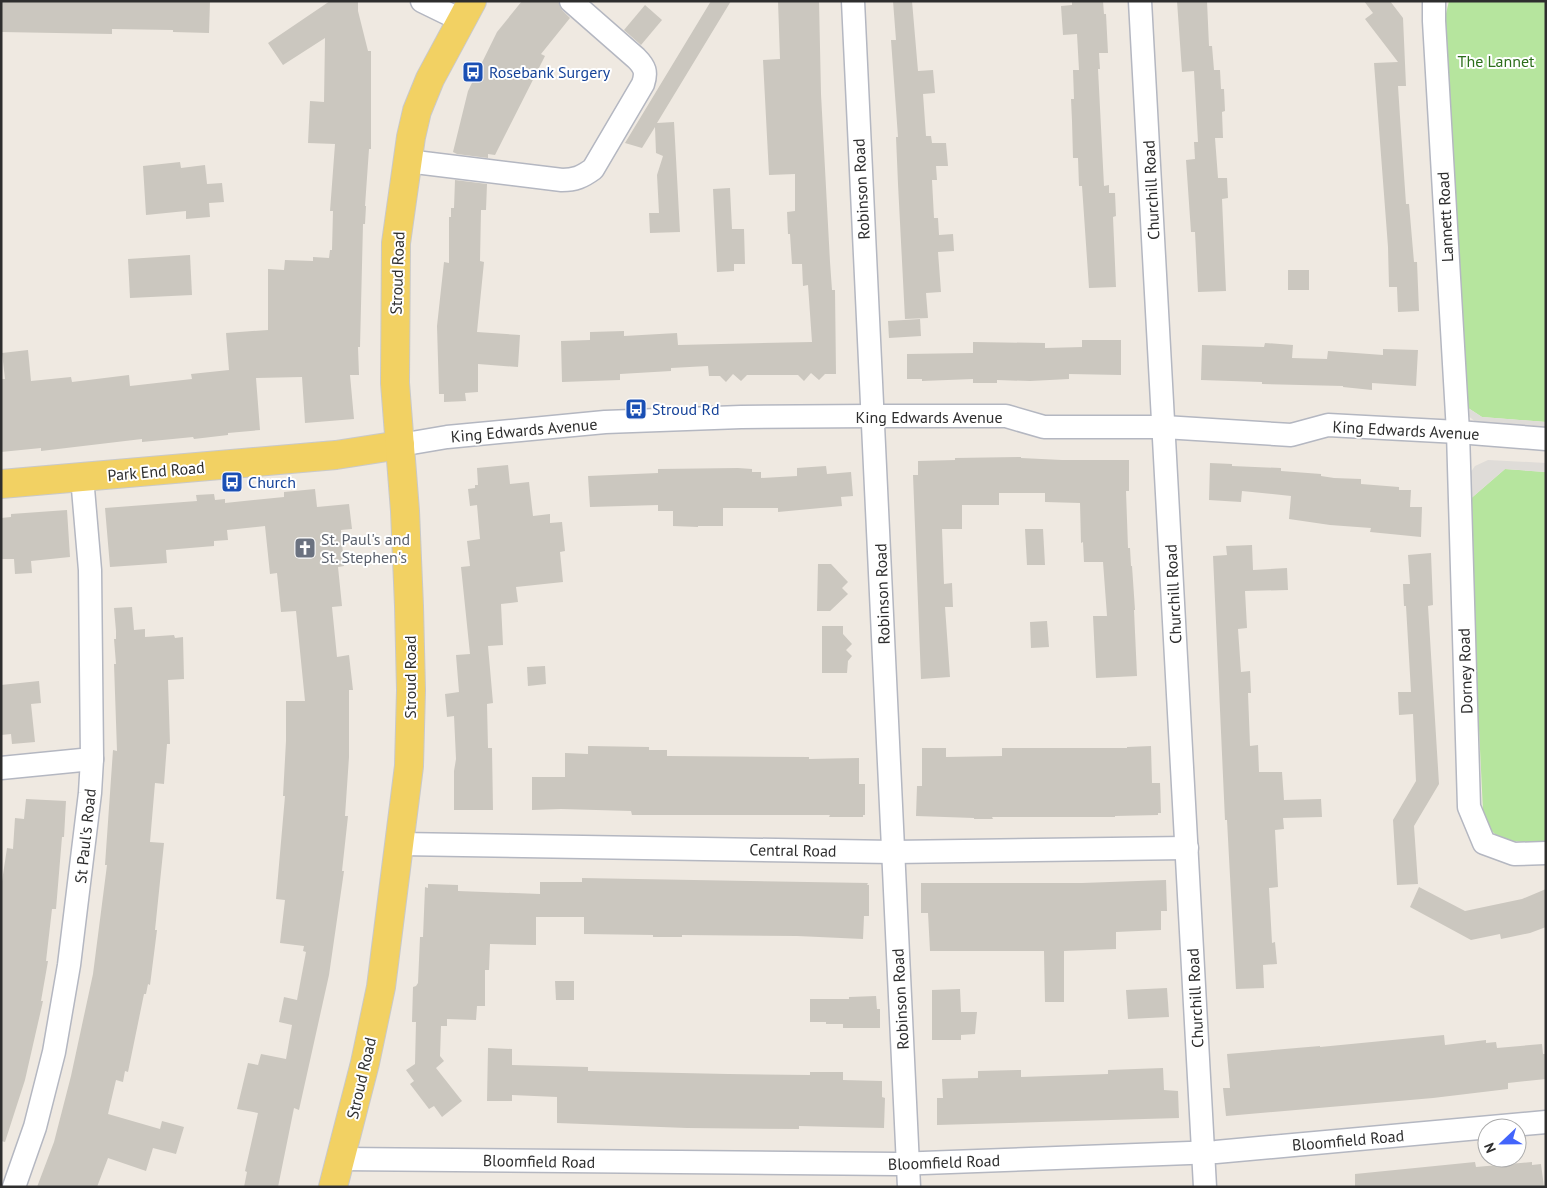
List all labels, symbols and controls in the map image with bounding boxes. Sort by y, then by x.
park label: The Lannet [1458,51,1535,71]
bus stop icon: Rosebank Surgery [461,60,485,84]
place label: Rosebank Surgery [489,62,611,82]
street label: Robinson Road [848,138,874,240]
street label: Churchill Road [1138,140,1164,240]
street label: Lannett Road [1433,171,1457,263]
street label: Stroud Road [386,231,408,315]
bus stop icon: Stroud Rd [624,397,648,421]
place label: Stroud Rd [652,399,720,419]
street label: King Edwards Avenue [855,407,1003,427]
street label: King Edwards Avenue [450,414,598,446]
street label: King Edwards Avenue [1332,416,1480,444]
street label: Park End Road [107,457,205,485]
bus stop icon: Church [220,470,244,494]
place label: Church [248,472,296,492]
place label: St. Paul's and St. Stephen's [321,529,410,567]
church icon: St. Paul's and St. Stephen's [293,536,317,560]
street label: Robinson Road [870,543,894,645]
street label: Churchill Road [1160,544,1186,644]
street label: Dorney Road [1454,628,1476,714]
street label: Stroud Road [400,635,420,719]
street label: St Paul's Road [70,788,100,884]
street label: Central Road [749,839,837,861]
street label: Robinson Road [887,948,913,1050]
street label: Churchill Road [1182,948,1208,1048]
street label: Stroud Road [342,1035,380,1121]
north arrow [1477,1118,1527,1168]
street label: Bloomfield Road [1291,1125,1405,1155]
text: N [1480,1140,1500,1156]
street label: Bloomfield Road [483,1150,595,1172]
street label: Bloomfield Road [888,1150,1000,1174]

